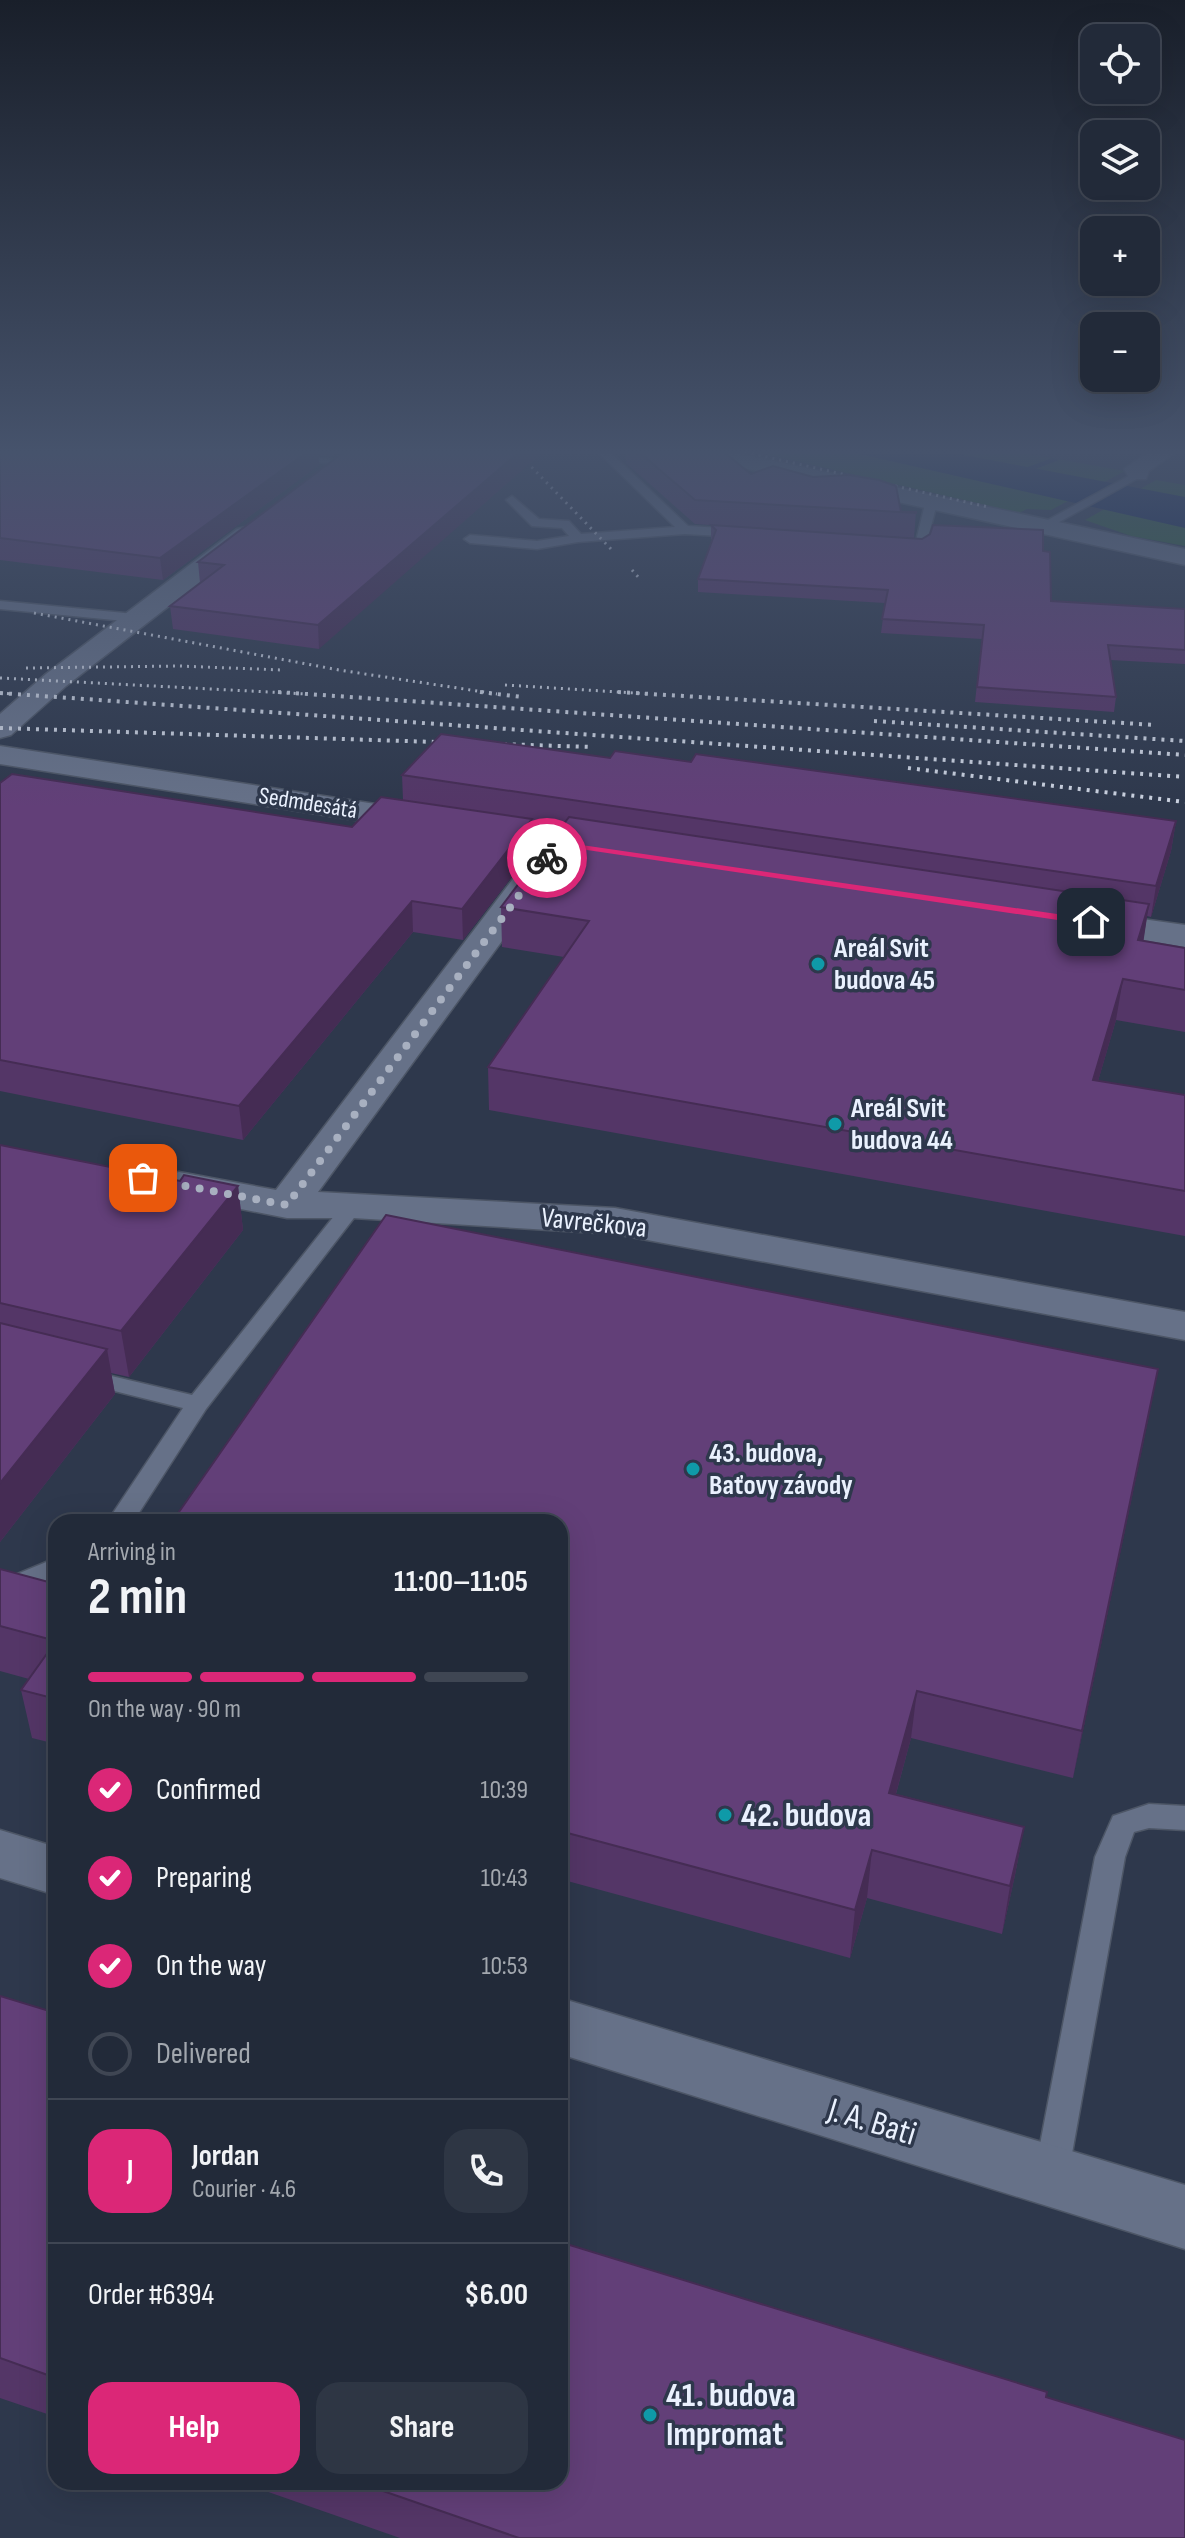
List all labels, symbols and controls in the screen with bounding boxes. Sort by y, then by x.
map controls [1080,24,1160,392]
button: locate [1080,24,1160,104]
button: layers [1080,120,1160,200]
button: + [1080,216,1160,296]
button: − [1080,312,1160,392]
street label: Sedmdesátá [257,781,359,825]
courier [507,818,587,898]
icon: bike [525,836,569,880]
pin [1057,888,1125,956]
icon: home [1069,900,1113,944]
place label: Areál Svit budova 45 [833,932,935,997]
marker: Areál Svit budova 45 [809,955,827,973]
place label: Areál Svit budova 44 [850,1092,953,1157]
marker: Areál Svit budova 44 [826,1115,844,1133]
pin [109,1144,177,1212]
icon: bag [121,1156,165,1200]
street label: Vavrečkova [540,1201,648,1245]
place label: 43. budova, Baťovy závody [709,1437,853,1502]
marker: 43. budova, Baťovy závody [684,1460,702,1478]
text: Arriving in [88,1537,176,1568]
text: 11:00–11:05 [394,1564,528,1600]
text: 2 min [88,1566,187,1629]
text: On the way · 90 m [88,1694,241,1725]
icon: check [88,1768,132,1812]
text: Confirmed [156,1772,261,1808]
text: 10:39 [480,1775,528,1806]
place label: 42. budova [741,1795,872,1836]
marker: 42. budova [716,1806,734,1824]
icon: check [88,1856,132,1900]
text: Preparing [156,1860,252,1896]
text: 10:43 [481,1863,528,1894]
icon: check [88,1944,132,1988]
text: On the way [156,1948,266,1984]
text: 10:53 [481,1951,528,1982]
text: Delivered [156,2036,251,2072]
street label: J. A. Bati [822,2089,921,2155]
button: phone [444,2129,528,2213]
text: Jordan [192,2138,259,2174]
text: J [127,2153,133,2189]
text: Courier · 4.6 [192,2174,296,2205]
text: Order #6394 [88,2277,214,2313]
text: $6.00 [464,2277,528,2313]
place label: 41. budova Impromat [666,2375,796,2455]
button: Help [88,2382,300,2474]
button: Share [316,2382,528,2474]
marker: 41. budova Impromat [641,2406,659,2424]

